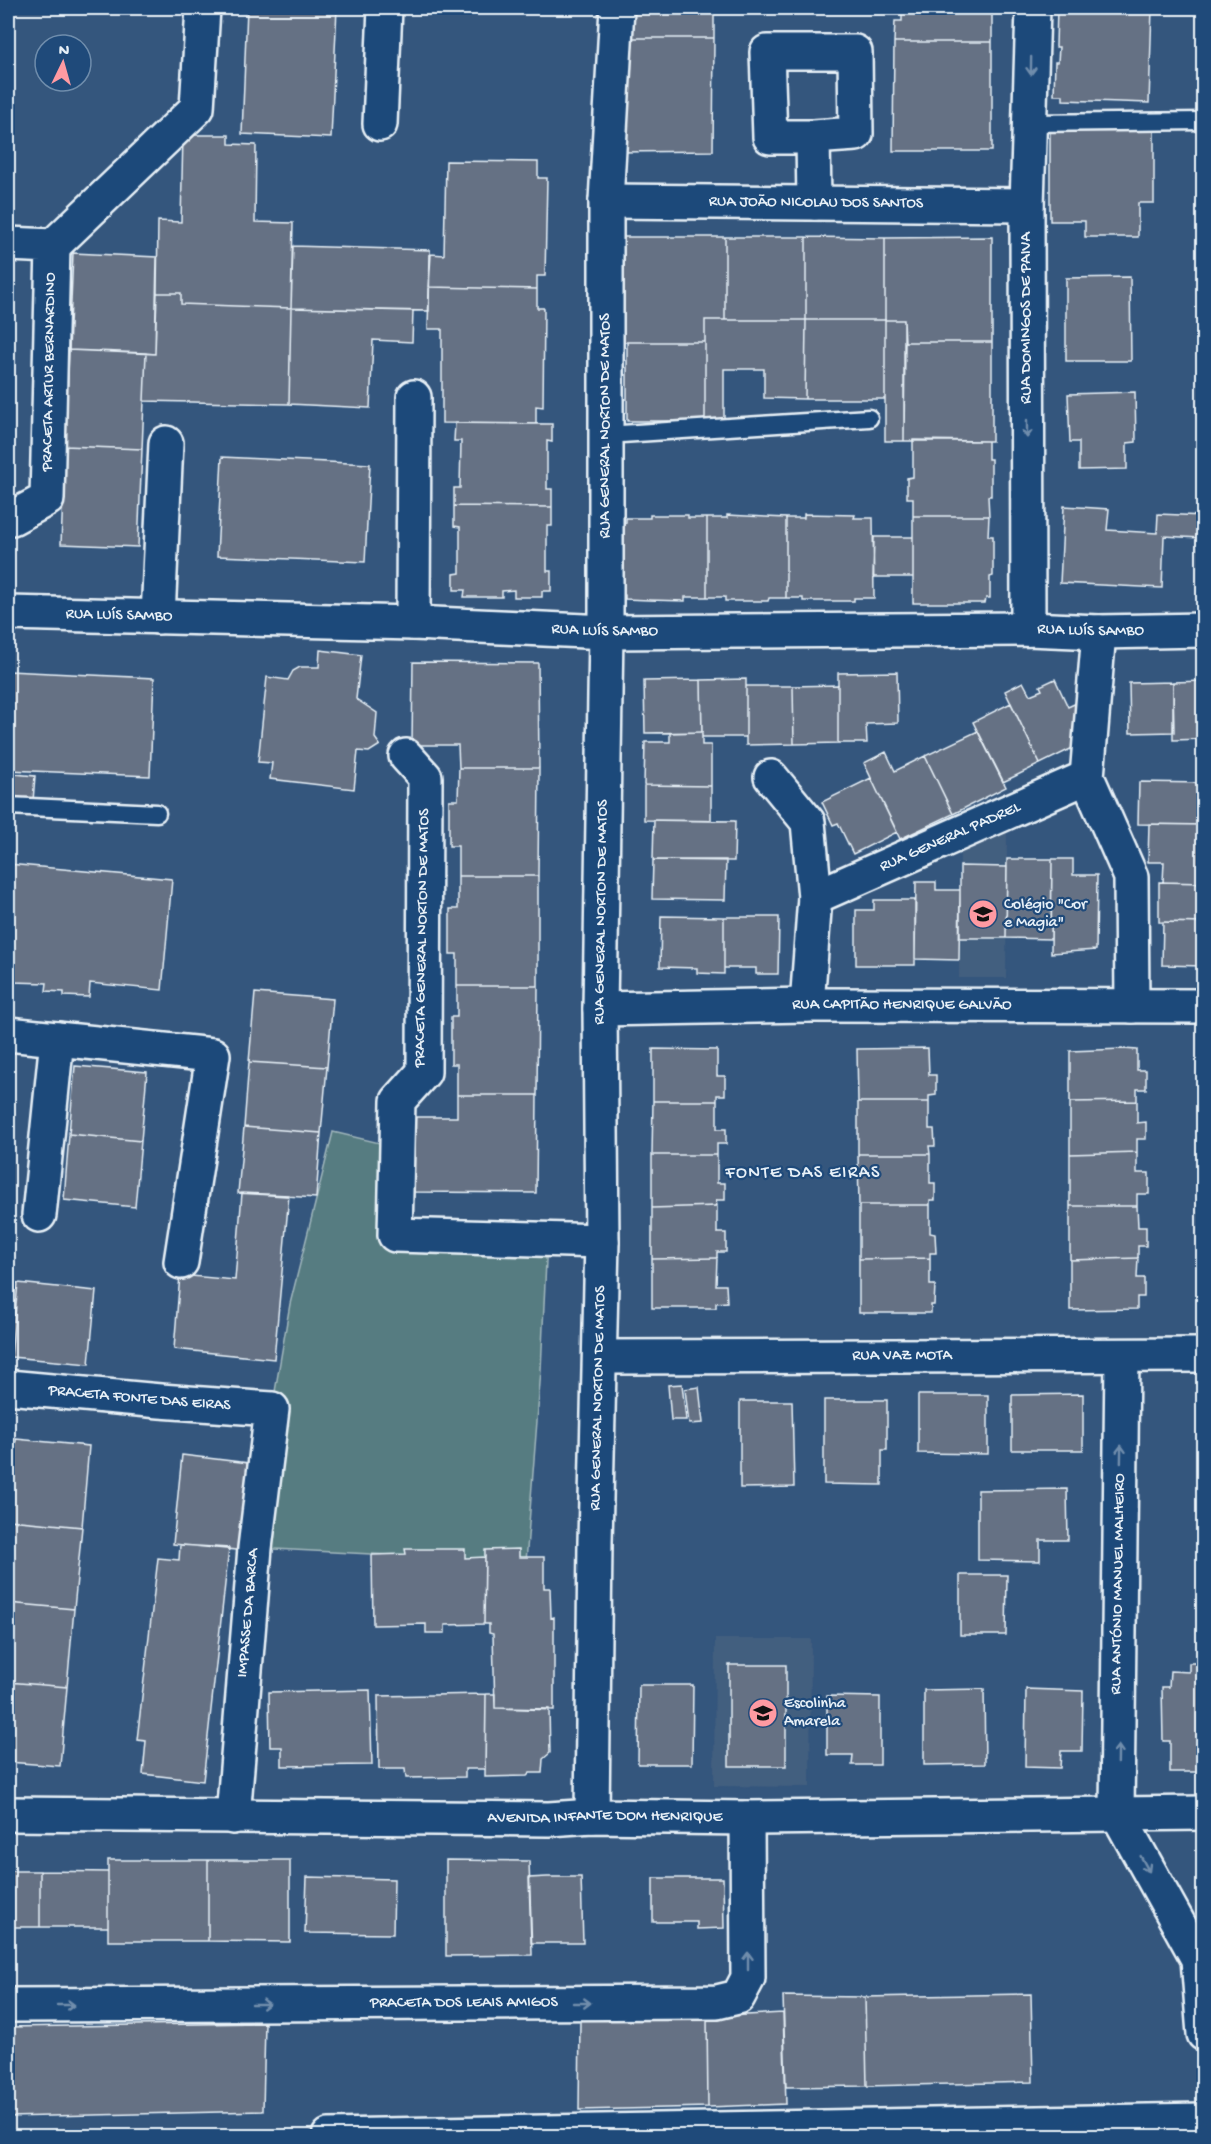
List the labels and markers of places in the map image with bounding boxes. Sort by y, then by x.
place label: Colégio "Cor e Magia" [1004,896,1088,933]
school or university icon: Colégio "Cor e Magia" [967,898,999,930]
place label: Escolinha Amarela [784,1695,847,1732]
school or university icon: Escolinha Amarela [747,1697,779,1729]

